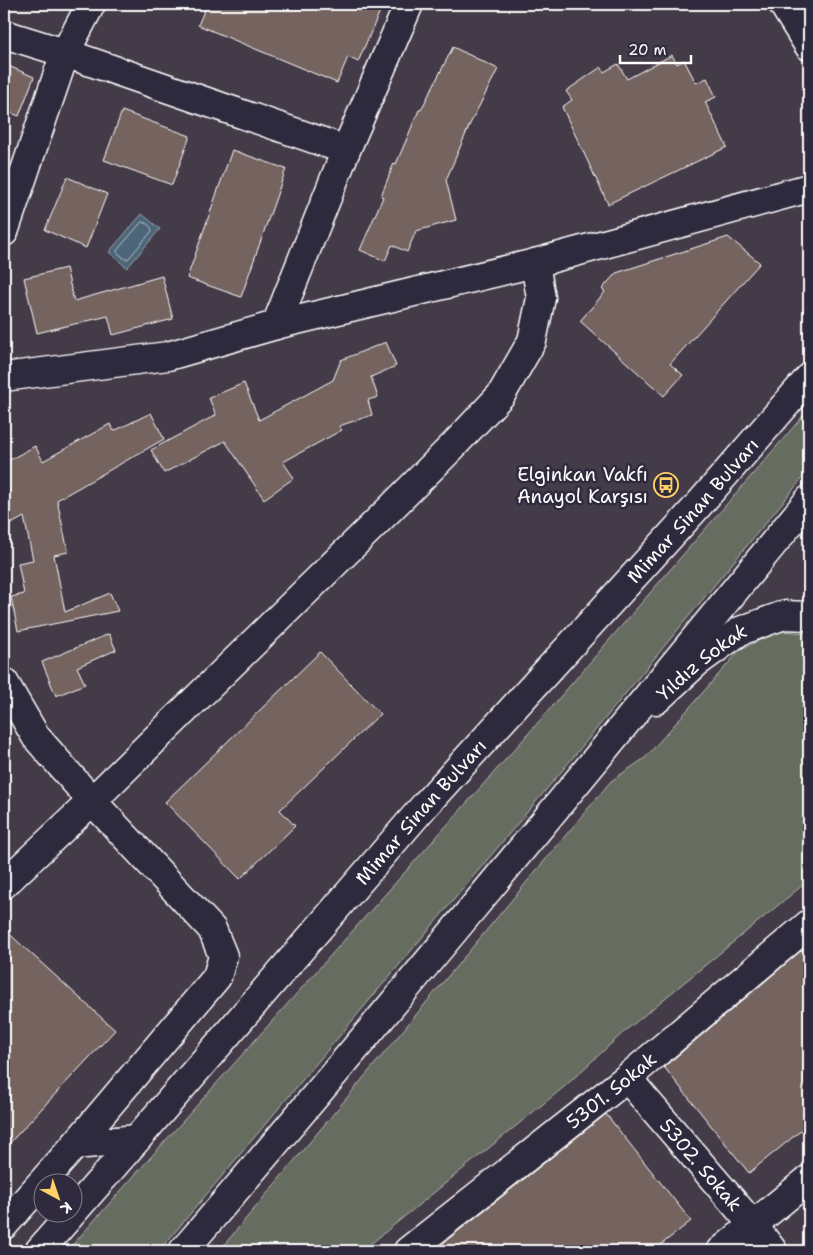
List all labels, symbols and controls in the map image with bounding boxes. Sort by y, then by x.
scale bar [620,32,692,64]
text: 20 m [628,40,667,60]
street label: Mimar Sinan Bulvarı [621,432,764,588]
place label: Elginkan Vakfı Anayol Karşısı [517,462,648,509]
bus stop icon: Elginkan Vakfı Anayol Karşısı [653,472,679,498]
street label: Yıldız Sokak [651,617,750,706]
street label: Mimar Sinan Bulvarı [349,733,492,890]
street label: 5301. Sokak [561,1046,662,1134]
street label: 5302. Sokak [654,1113,748,1216]
north arrow [32,1172,82,1222]
text: K [57,1198,76,1218]

